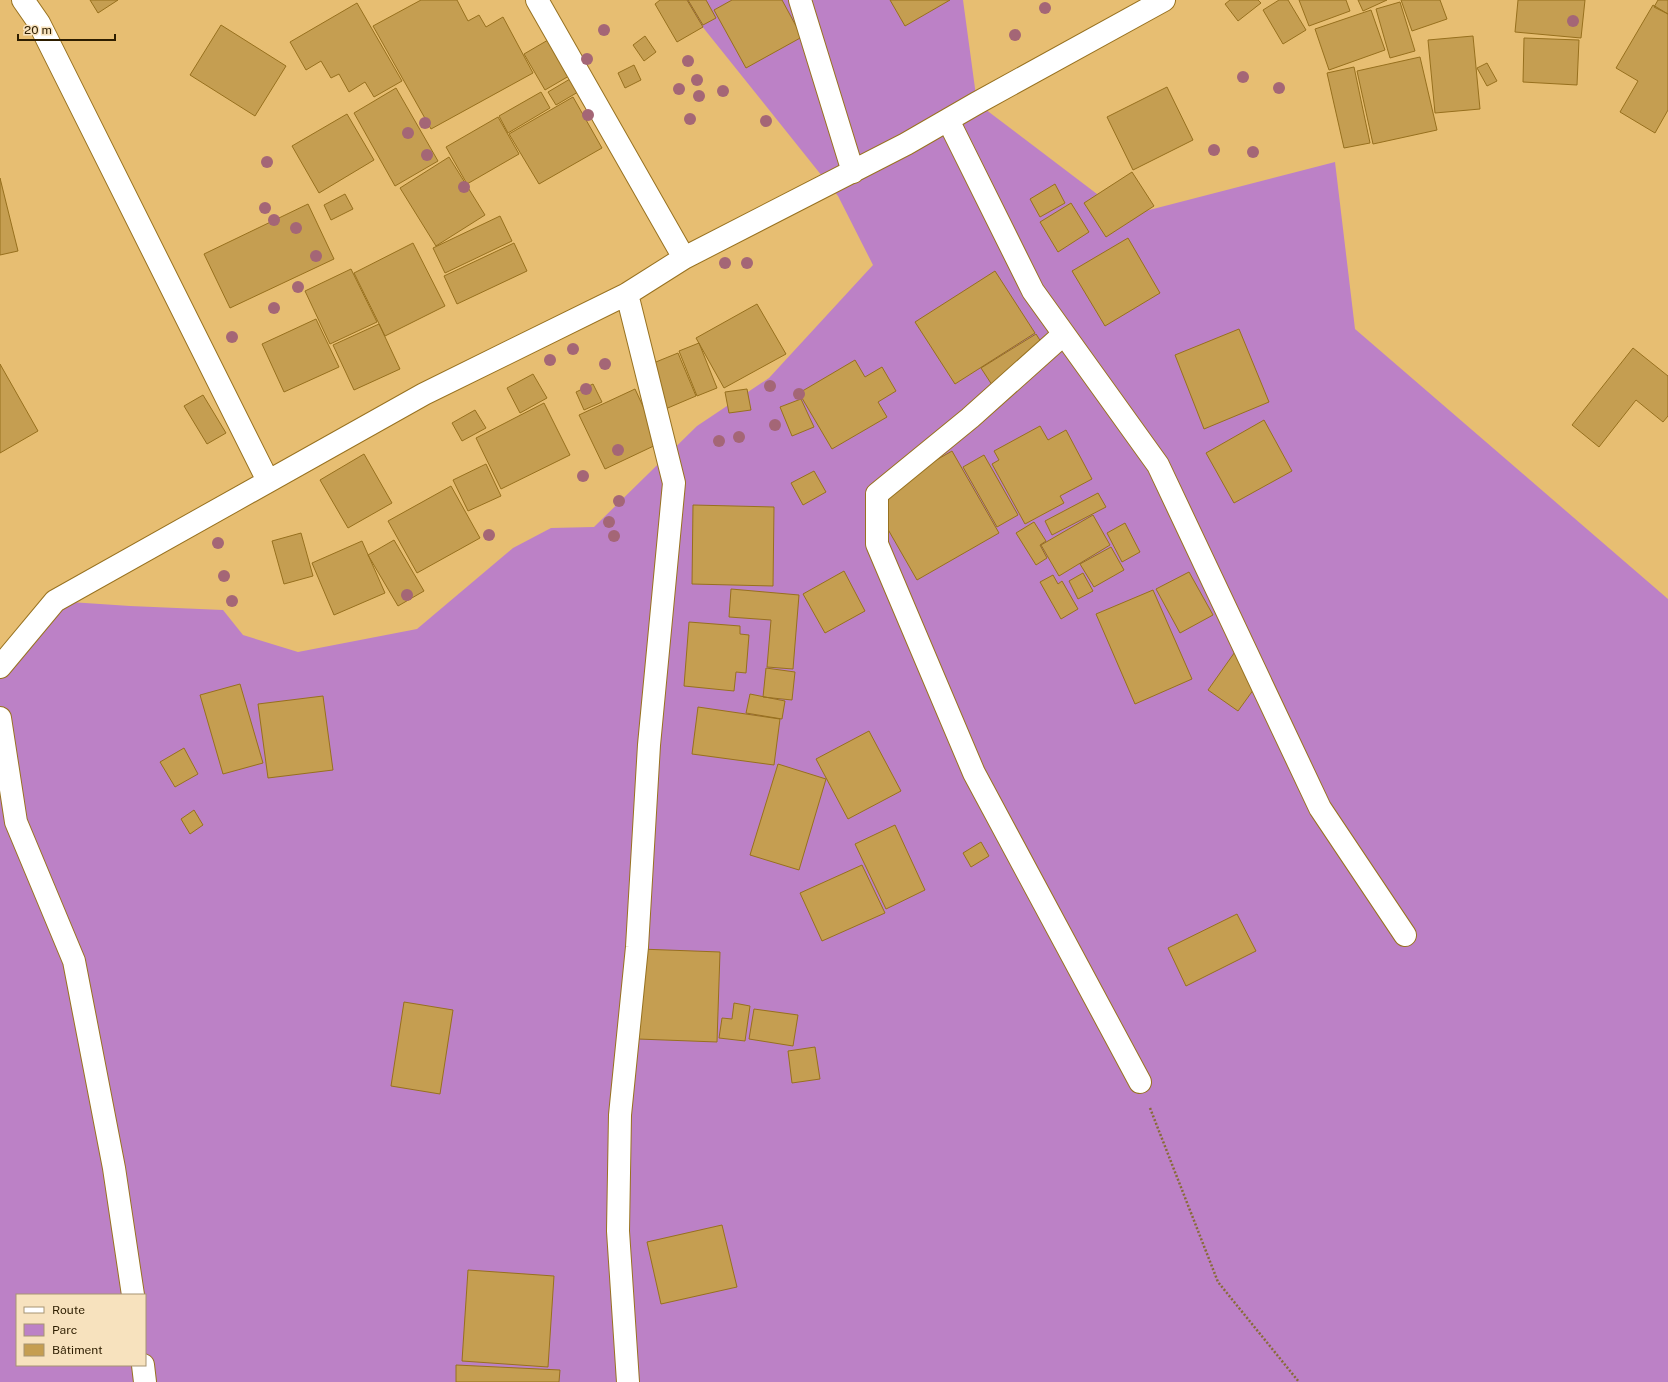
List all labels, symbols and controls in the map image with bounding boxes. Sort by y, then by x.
scale bar [18,16,115,42]
text: 20 m [24,23,52,37]
legend [16,1294,146,1366]
text: Route [52,1303,85,1317]
text: Parc [52,1323,77,1337]
text: Bâtiment [52,1343,103,1357]

